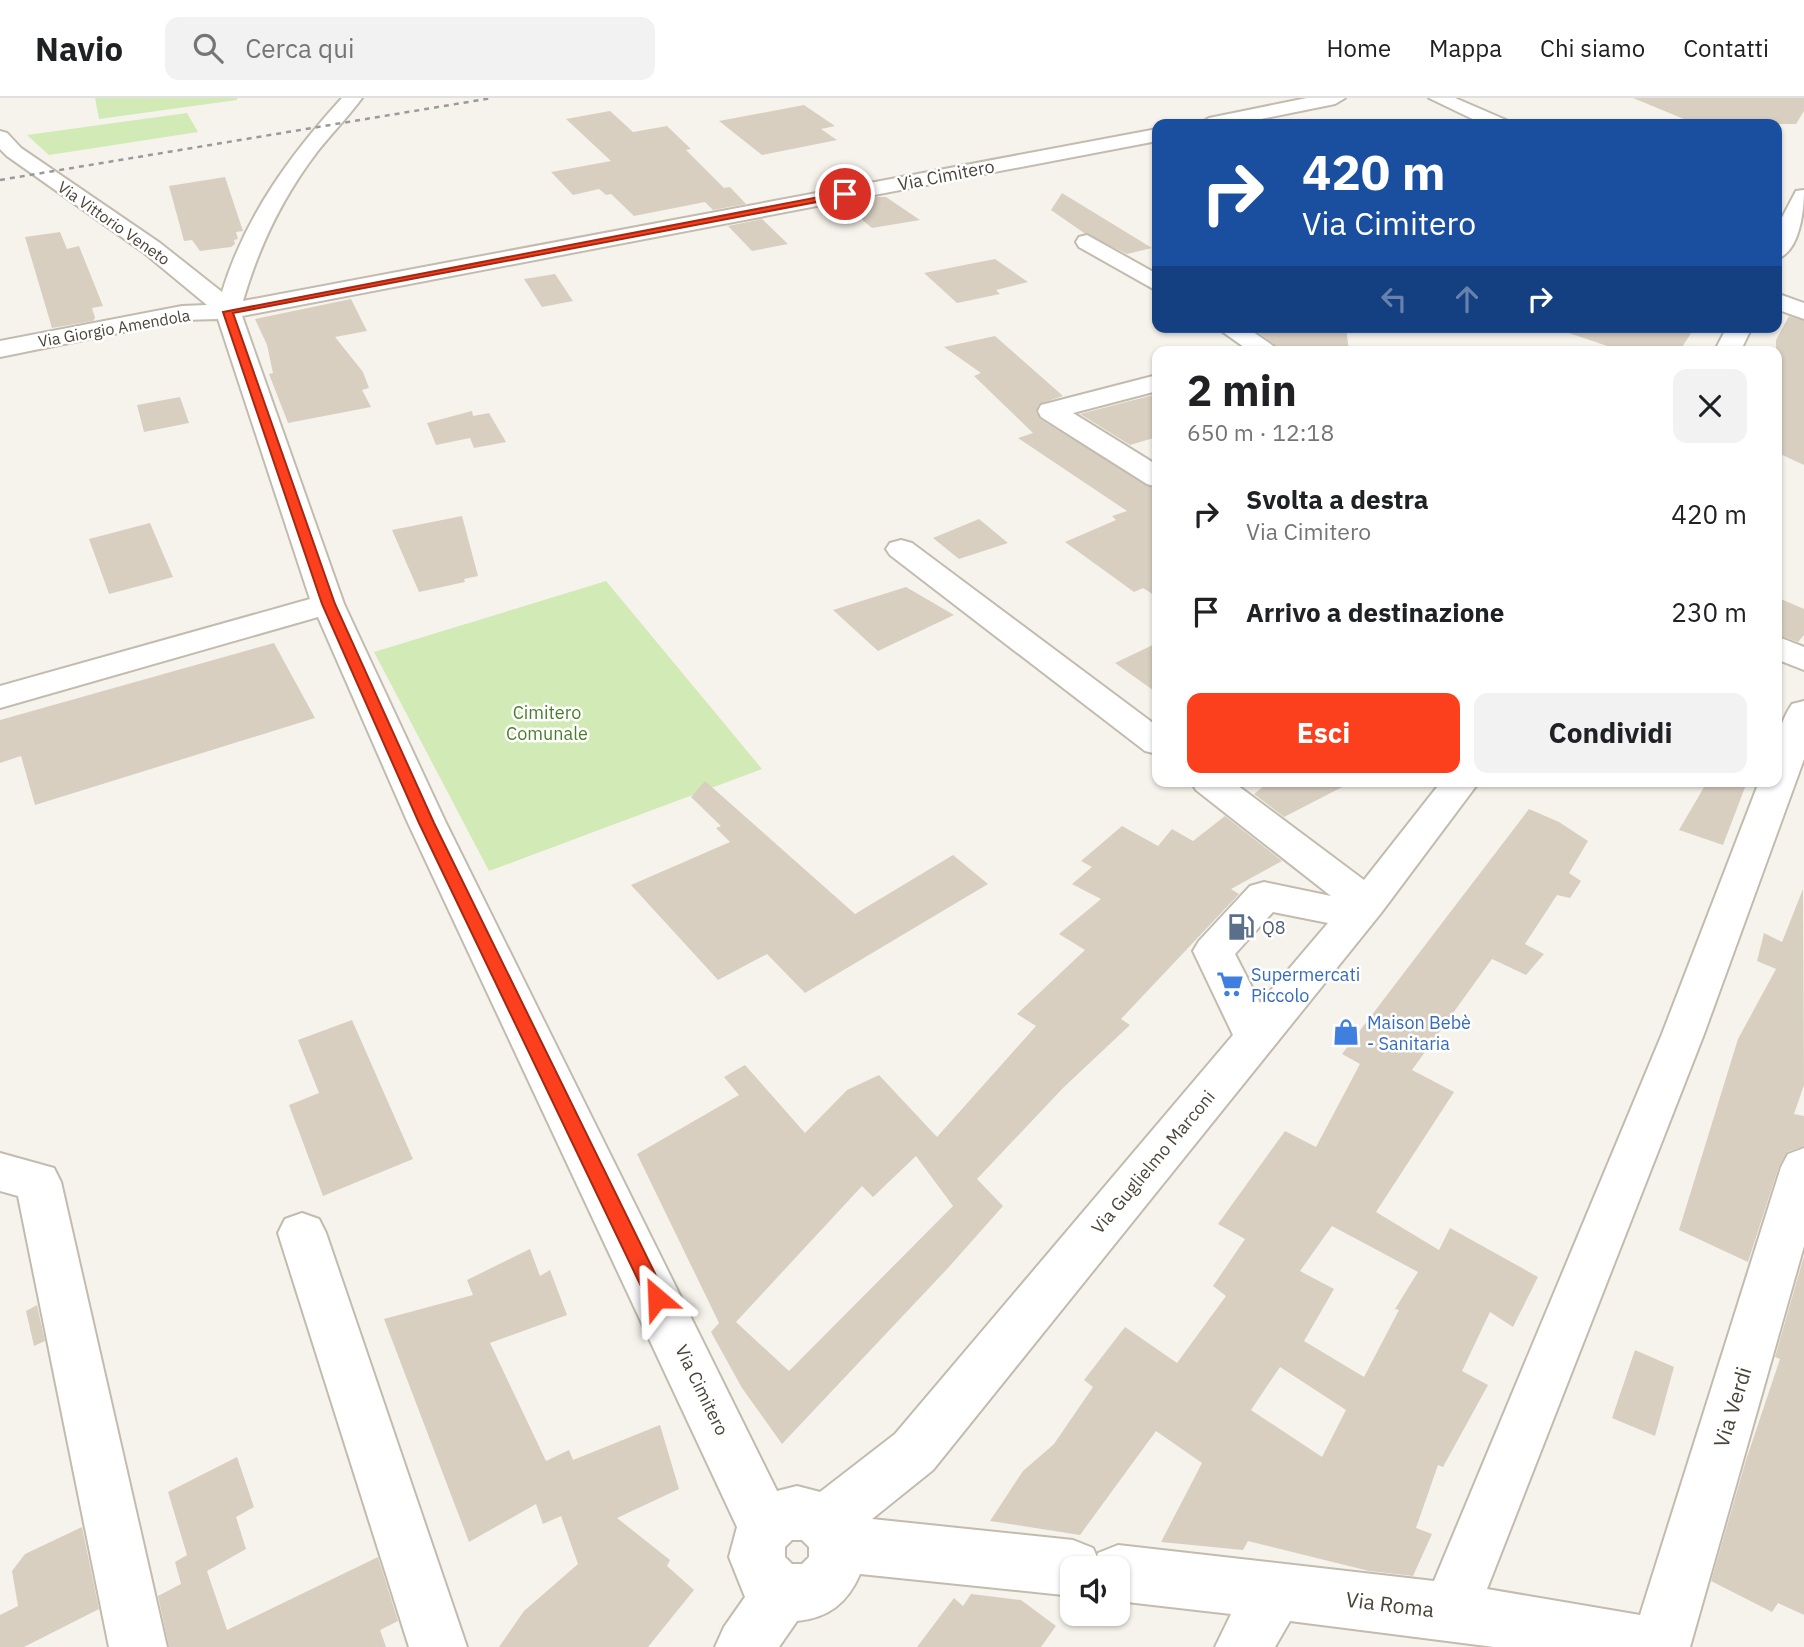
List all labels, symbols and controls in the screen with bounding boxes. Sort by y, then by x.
search box [165,17,655,80]
text: Navio [35,27,123,70]
icon: search [189,29,227,67]
text: Cerca qui [245,31,354,65]
text: Home [1327,32,1391,64]
text: Mappa [1429,32,1502,64]
text: Chi siamo [1540,32,1645,64]
text: Contatti [1683,32,1769,64]
text: 420 m [1302,140,1446,203]
icon: right [1187,147,1278,238]
street label: Via Cimitero [896,154,996,196]
pin [815,164,875,224]
icon: arrive [826,175,864,213]
street label: Via Vittorio Veneto [54,177,174,269]
text: Via Cimitero [1302,202,1476,244]
icon: left [1375,280,1413,318]
icon: ahead [1448,280,1486,318]
icon: right [1521,280,1559,318]
street label: Via Giorgio Amendola [36,305,192,351]
text: 2 min [1187,363,1297,418]
button: close [1673,369,1747,443]
text: 650 m · 12:18 [1187,417,1334,447]
text: Svolta a destra [1246,482,1428,516]
icon: right [1187,495,1225,533]
text: 420 m [1671,497,1747,531]
text: Via Cimitero [1246,516,1371,546]
icon: arrive [1187,593,1225,631]
text: Arrivo a destinazione [1246,595,1504,629]
text: 230 m [1671,595,1747,629]
button: Esci [1187,693,1460,773]
button: Condividi [1474,693,1747,773]
park label: Cimitero Comunale [506,701,588,745]
fuel station icon: Q8 [1226,912,1256,942]
place label: Q8 [1262,916,1286,939]
place label: Supermercati Piccolo [1251,963,1360,1007]
supermarket icon: Supermercati Piccolo [1215,969,1245,999]
place label: Maison Bebè - Sanitaria [1367,1011,1471,1055]
shop icon: Maison Bebè - Sanitaria [1331,1017,1361,1047]
street label: Via Guglielmo Marconi [1086,1086,1220,1238]
position arrow [620,1261,694,1335]
street label: Via Cimitero [670,1341,734,1439]
street label: Via Verdi [1706,1363,1758,1451]
map controls [1060,1556,1130,1626]
button: sound [1060,1556,1130,1626]
street label: Via Roma [1344,1585,1436,1623]

